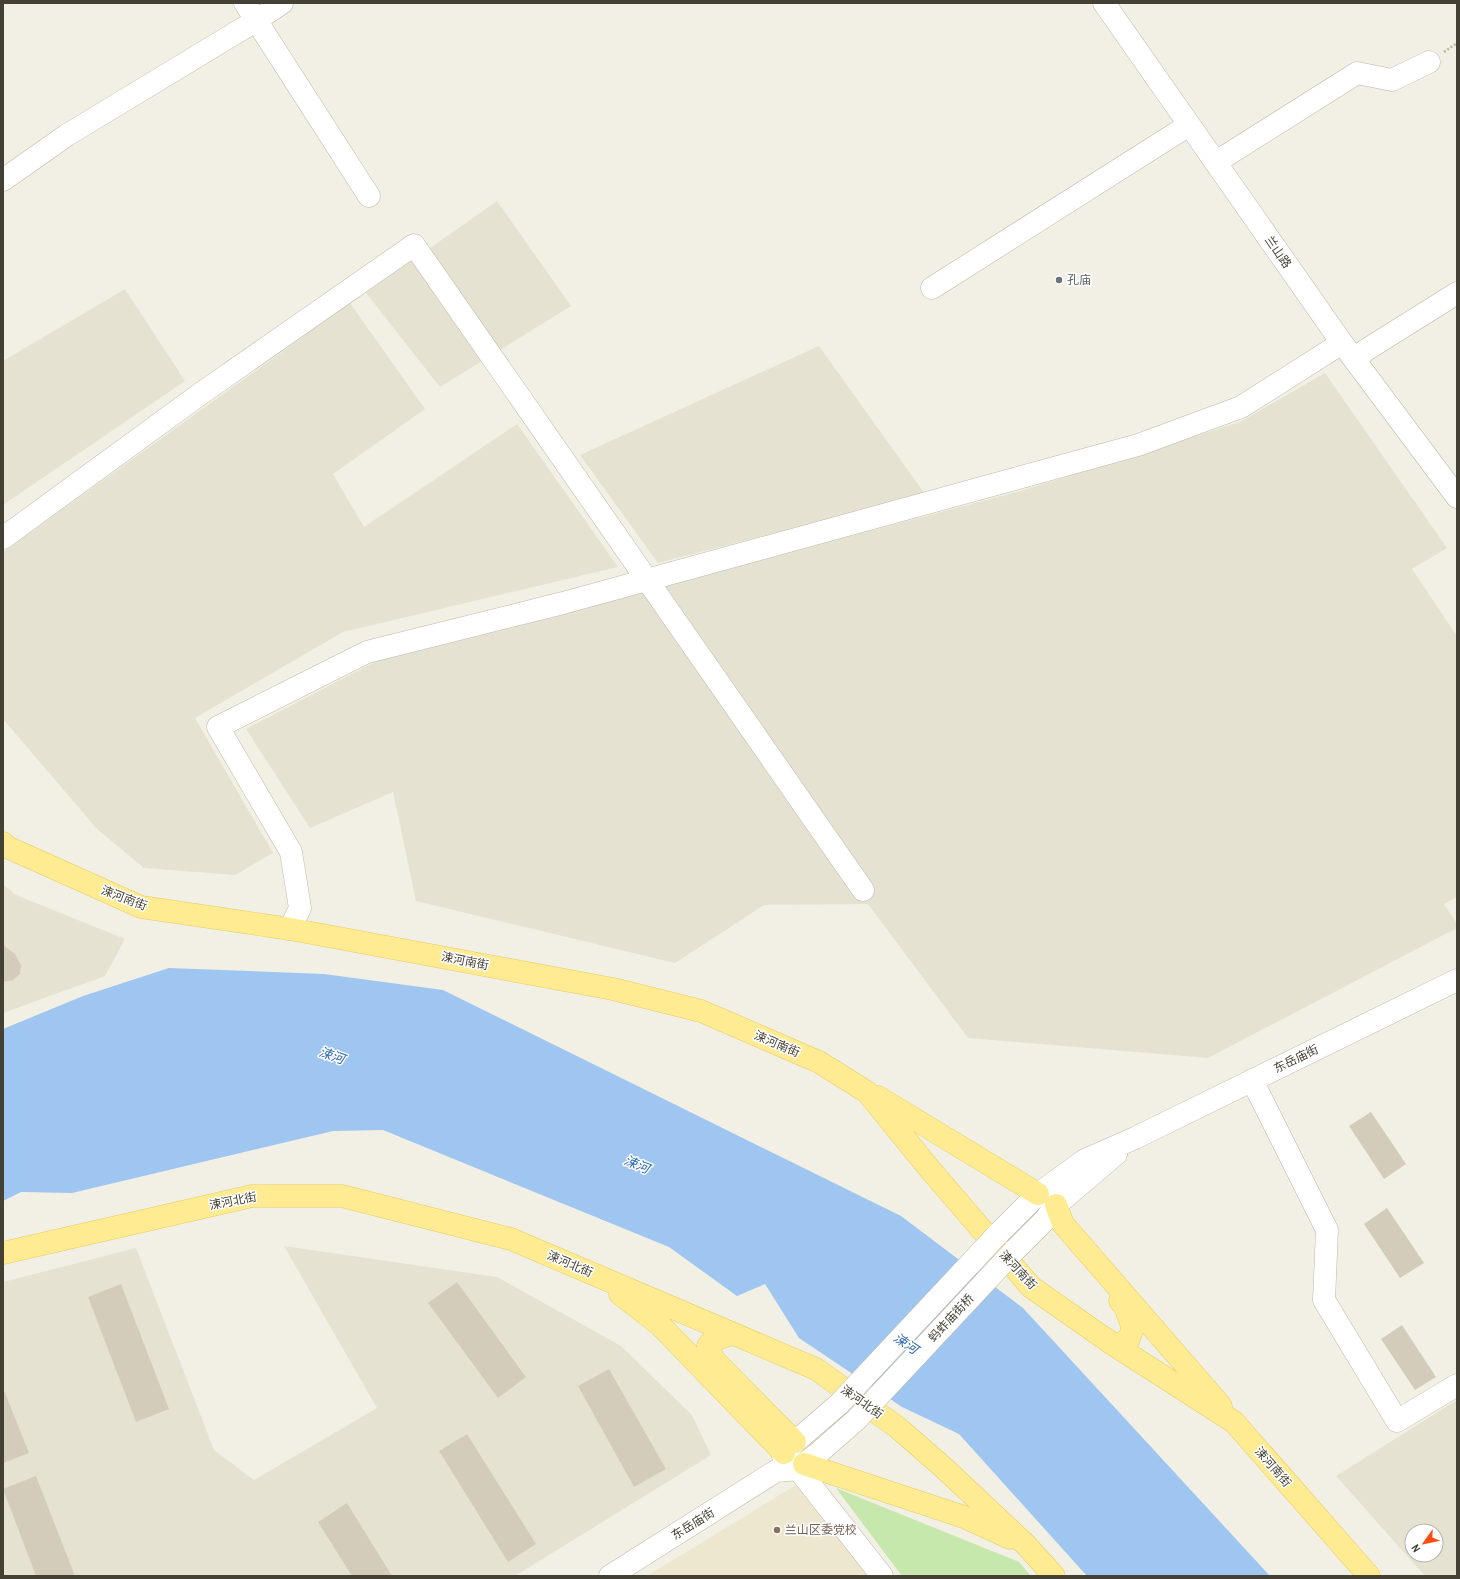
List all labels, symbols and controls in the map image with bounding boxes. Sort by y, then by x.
street label: 兰山路 [1261,233,1295,271]
place label: 孔庙 [1067,272,1091,288]
marker: 孔庙 [1054,275,1064,285]
street label: 涑河南街 [99,882,149,914]
street label: 涑河南街 [440,949,490,973]
street label: 涑河南街 [752,1027,802,1061]
street label: 东岳庙街 [1271,1041,1321,1077]
water label: 涑河 [317,1043,350,1069]
water label: 涑河 [622,1152,655,1179]
street label: 涑河北街 [208,1189,258,1213]
street label: 涑河北街 [545,1247,595,1281]
street label: 涑河南街 [996,1247,1040,1293]
street label: 蚂蚱庙街桥 [925,1291,977,1345]
water label: 涑河 [890,1329,924,1359]
street label: 涑河北街 [838,1382,886,1422]
street label: 涑河南街 [1251,1444,1295,1490]
street label: 东岳庙街 [668,1504,718,1544]
place label: 兰山区委党校 [785,1522,857,1538]
north arrow [1404,1523,1444,1563]
marker: 兰山区委党校 [772,1525,782,1535]
text: N [1408,1542,1423,1555]

